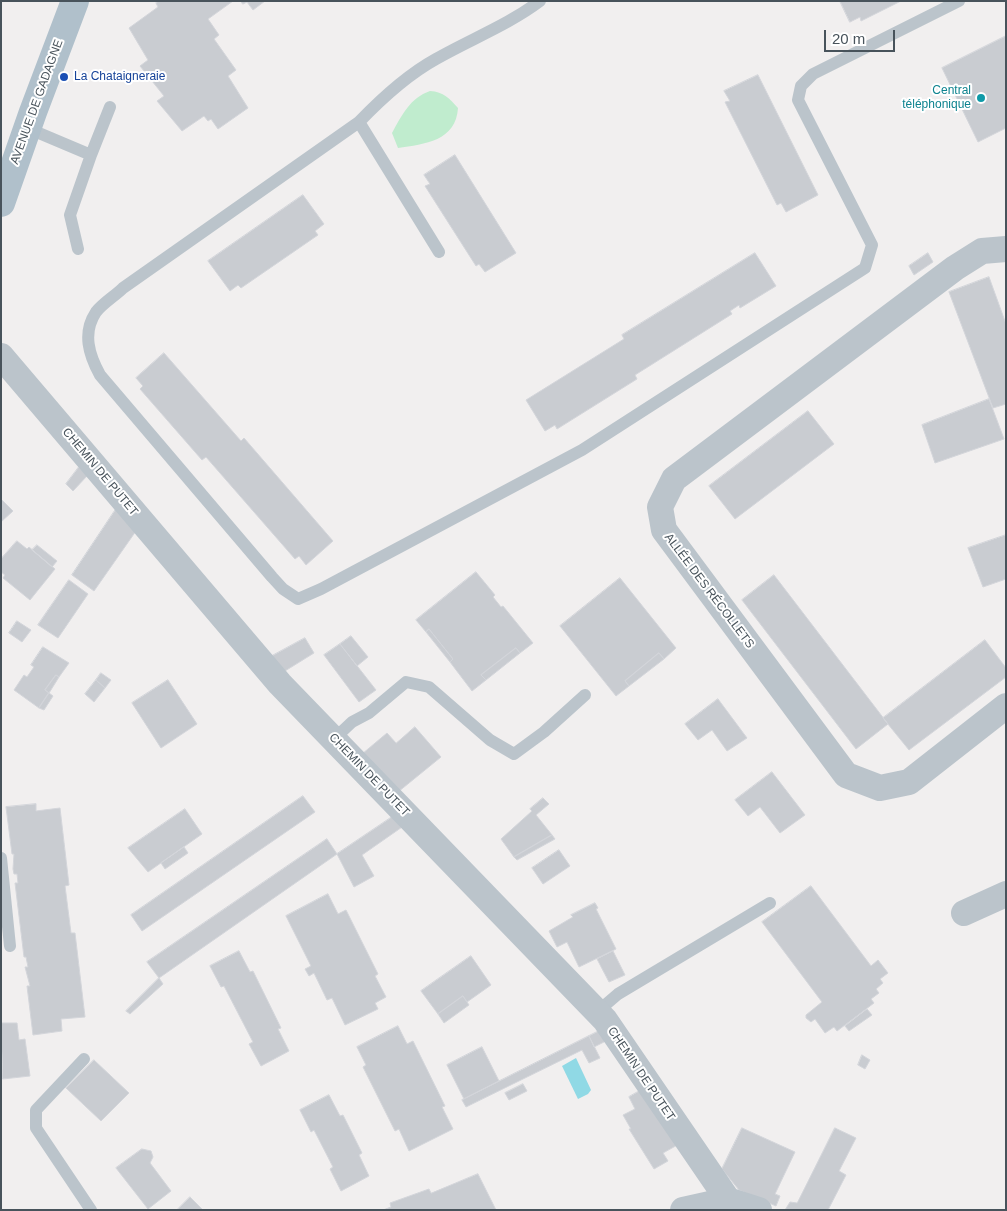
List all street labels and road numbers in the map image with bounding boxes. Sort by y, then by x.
street label: AVENUE DE GADAGNE [8,38,66,166]
street label: CHEMIN DE PUTET [59,425,141,519]
street label: ALLÉE DES RÉCOLLETS [661,531,757,651]
street label: CHEMIN DE PUTET [326,730,412,820]
street label: CHEMIN DE PUTET [604,1024,678,1124]

